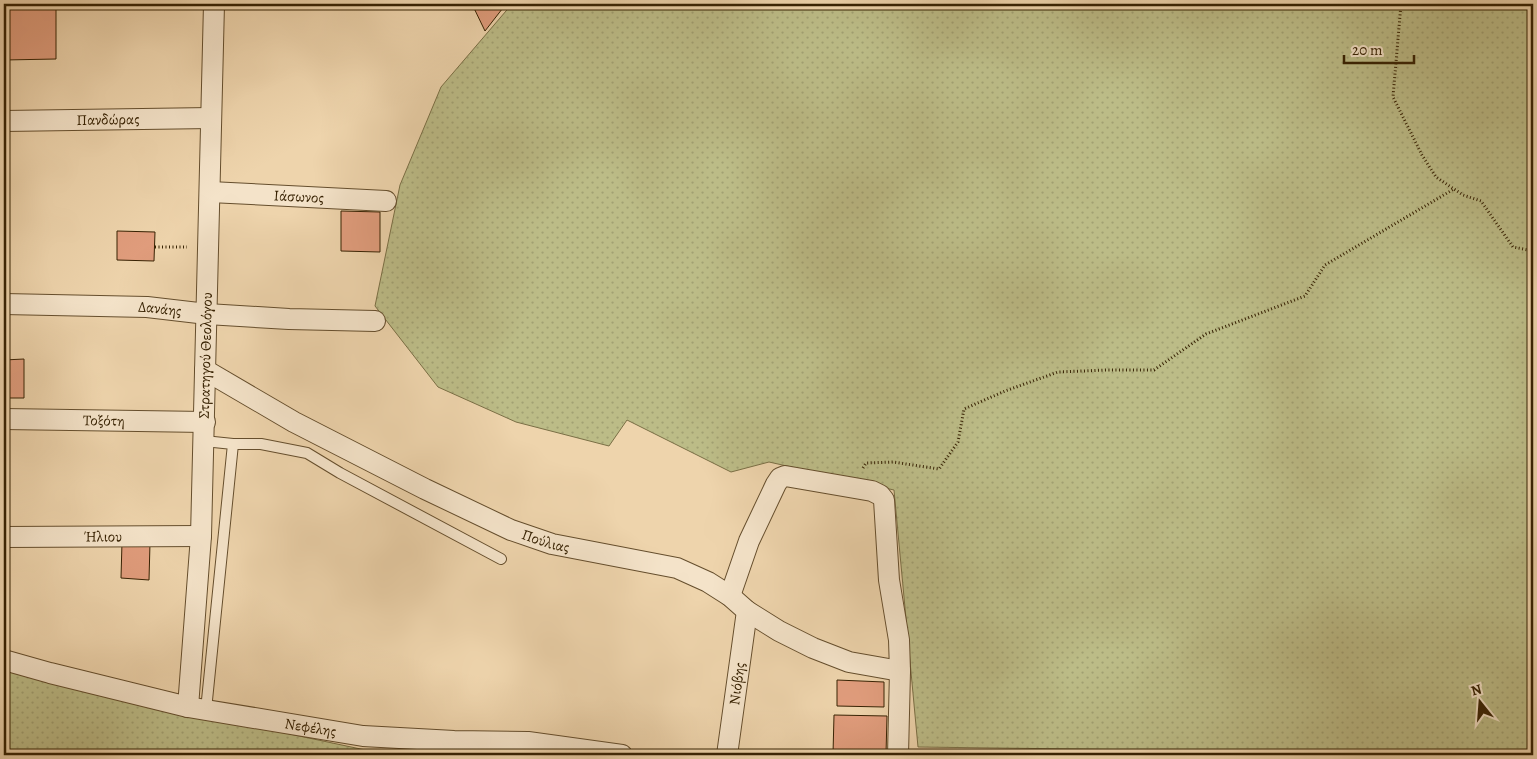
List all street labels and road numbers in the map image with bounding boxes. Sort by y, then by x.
street label: Πανδώρας [76,109,140,130]
street label: Ιάσωνος [273,185,324,208]
street label: Στρατηγού Θεολόγου [194,292,217,419]
street label: Δανάης [138,297,183,321]
street label: Τοξότη [83,410,125,431]
street label: Πούλιας [519,524,571,557]
street label: Ήλιου [84,526,122,547]
street label: Νιόβης [724,661,750,706]
street label: Νεφέλης [283,713,338,741]

